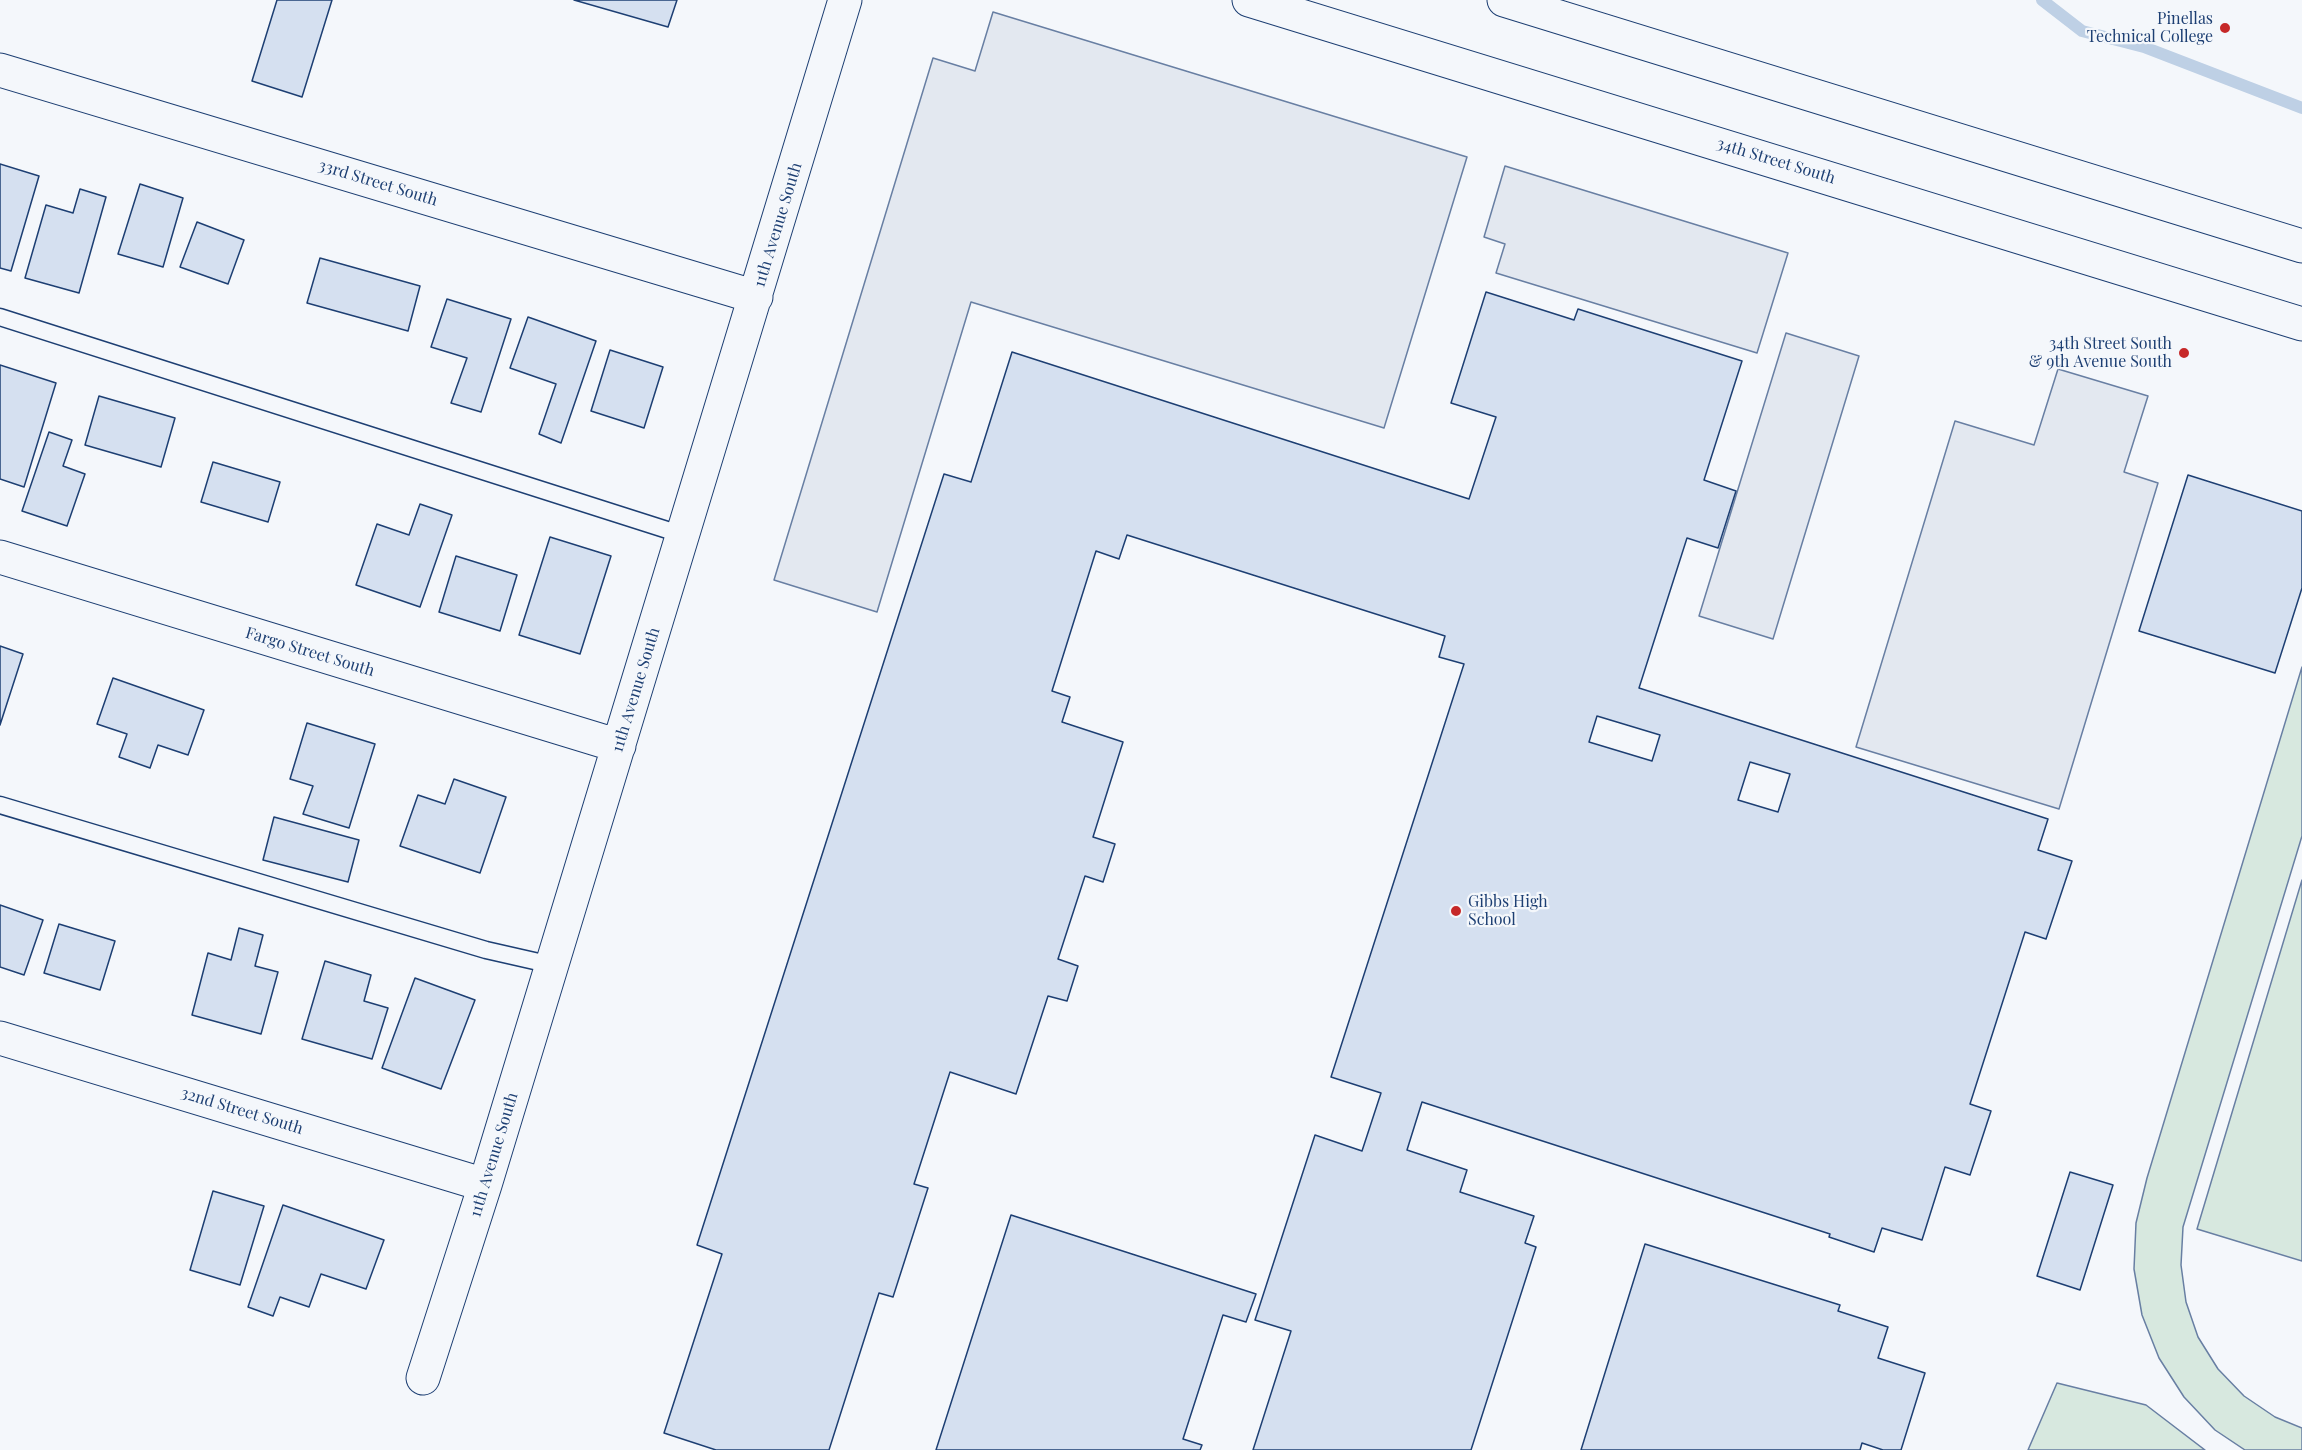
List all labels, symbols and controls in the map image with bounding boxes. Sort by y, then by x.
place label: Pinellas Technical College [2087,9,2213,47]
marker: Pinellas Technical College [2218,21,2232,35]
street label: 34th Street South [1714,134,1838,188]
street label: 33rd Street South [316,156,440,210]
street label: 11th Avenue South [750,160,806,290]
place label: 34th Street South & 9th Avenue South [2029,334,2172,372]
marker: 34th Street South & 9th Avenue South [2177,346,2191,360]
street label: Fargo Street South [243,623,377,681]
street label: 11th Avenue South [608,625,664,755]
place label: Gibbs High School [1468,892,1548,930]
marker: Gibbs High School [1449,904,1463,918]
street label: 32nd Street South [179,1083,305,1139]
street label: 11th Avenue South [466,1090,522,1220]

